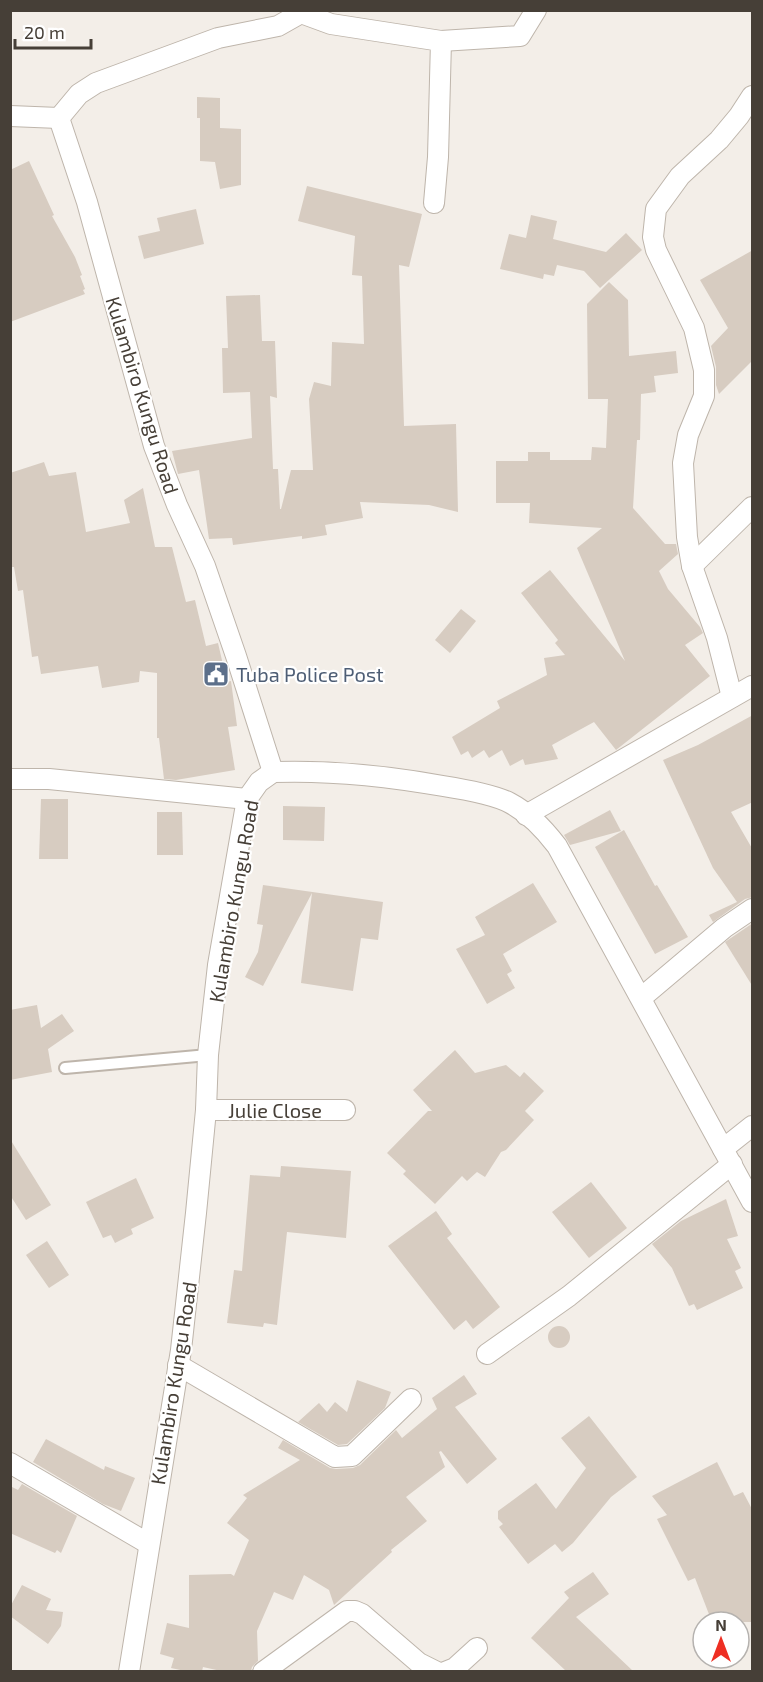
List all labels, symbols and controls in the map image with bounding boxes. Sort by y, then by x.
scale bar [15,12,92,50]
text: 20 m [24,21,65,43]
street label: Kulambiro Kungu Road [102,293,184,497]
public building icon: Tuba Police Post [201,659,231,689]
place label: Tuba Police Post [236,662,384,686]
street label: Kulambiro Kungu Road [203,798,263,1004]
street label: Julie Close [228,1098,322,1122]
street label: Kulambiro Kungu Road [145,1280,201,1486]
north arrow [691,1610,751,1670]
text: N [715,1615,727,1634]

